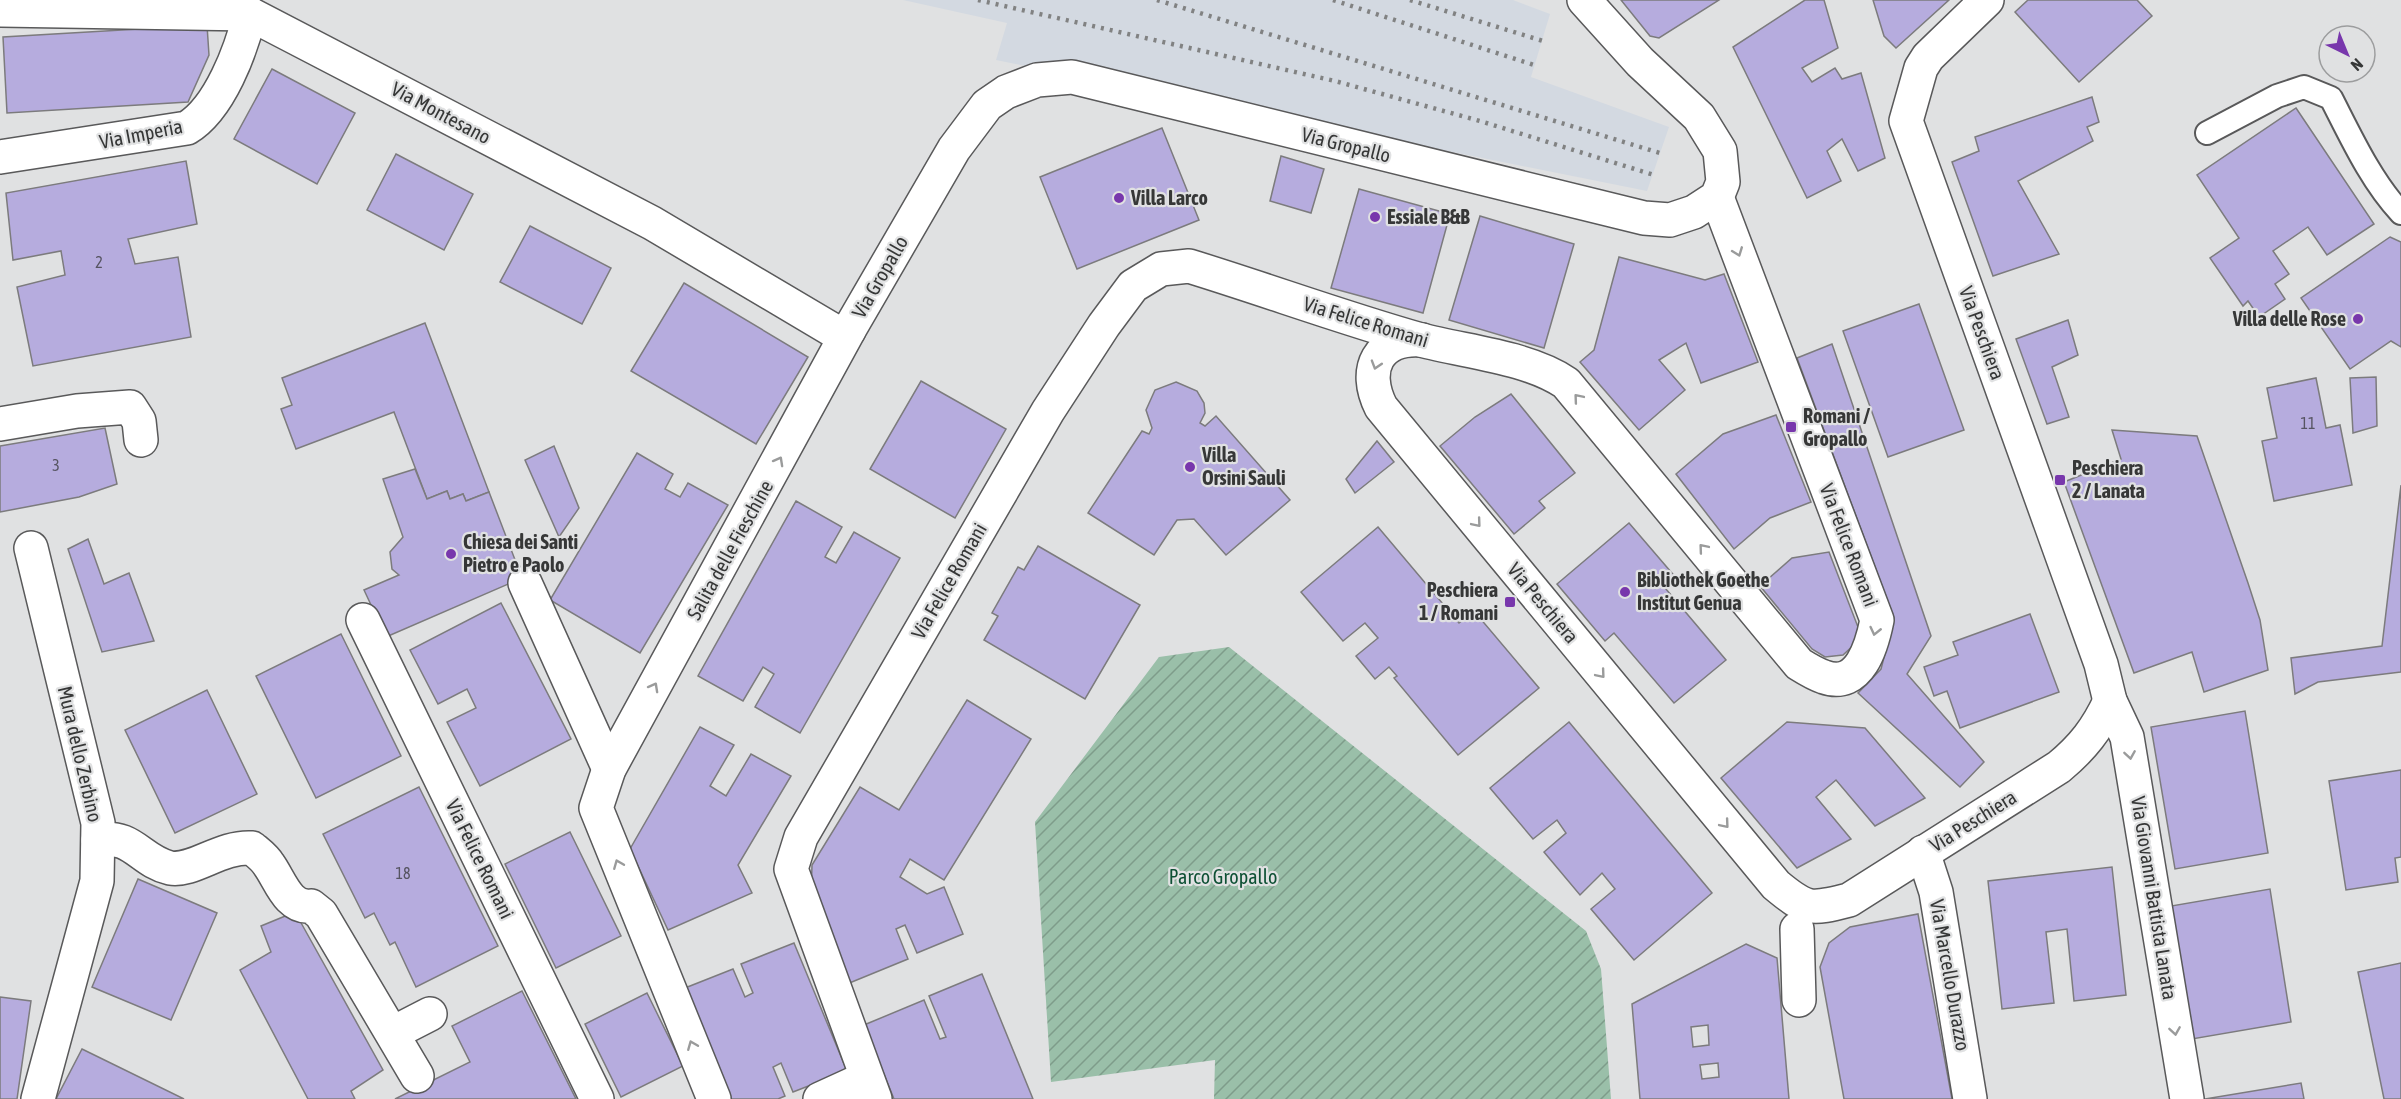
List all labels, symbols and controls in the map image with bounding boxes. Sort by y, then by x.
north arrow [2317,24,2377,84]
text: N [2348,55,2367,75]
street label: Via Montesano [388,77,495,148]
street label: Via Imperia [97,114,184,153]
street label: Via Gropallo [1299,122,1393,167]
place label: Villa Larco [1130,186,1208,209]
marker: Villa Larco [1112,191,1126,205]
place label: Essiale B&B [1387,205,1470,228]
marker: Essiale B&B [1368,210,1382,224]
street label: Via Gropallo [847,232,912,322]
one-way arrow [1731,246,1743,257]
house number: 2 [95,253,103,271]
street label: Via Peschiera [1955,283,2010,383]
street label: Via Felice Romani [1301,292,1432,351]
place label: Villa delle Rose [2232,307,2346,330]
marker: Villa delle Rose [2351,312,2365,326]
one-way arrow [1371,359,1383,370]
one-way arrow [1575,394,1586,405]
place label: Romani / Gropallo [1803,404,1870,450]
house number: 11 [2300,414,2316,432]
marker: Romani / Gropallo [1784,420,1798,434]
place label: Villa Orsini Sauli [1201,443,1286,489]
house number: 3 [52,456,60,474]
place label: Peschiera 2 / Lanata [2072,456,2145,502]
one-way arrow [772,457,783,468]
marker: Villa Orsini Sauli [1183,460,1197,474]
marker: Peschiera 2 / Lanata [2053,473,2067,487]
street label: Salita delle Fieschine [682,476,777,623]
street label: Via Felice Romani [1815,480,1883,609]
one-way arrow [1470,516,1481,527]
street label: Via Felice Romani [906,519,991,643]
place label: Chiesa dei Santi Pietro e Paolo [463,530,578,576]
one-way arrow [1699,544,1710,555]
marker: Chiesa dei Santi Pietro e Paolo [444,547,458,561]
street label: Via Peschiera [1503,558,1584,648]
place label: Bibliothek Goethe Institut Genua [1637,568,1770,614]
place label: Peschiera 1 / Romani [1419,578,1498,624]
marker: Bibliothek Goethe Institut Genua [1618,585,1632,599]
marker: Peschiera 1 / Romani [1503,595,1517,609]
one-way arrow [1869,626,1882,636]
one-way arrow [1594,667,1605,678]
one-way arrow [647,683,658,694]
street label: Mura dello Zerbino [54,684,107,824]
one-way arrow [2124,751,2136,760]
street label: Via Peschiera [1925,785,2020,856]
street label: Via Giovanni Battista Lanata [2127,794,2182,1001]
street label: Via Felice Romani [442,795,519,922]
one-way arrow [1718,817,1729,828]
one-way arrow [613,859,625,870]
house number: 18 [395,864,411,882]
park label: Parco Gropallo [1169,865,1277,888]
street label: Via Marcello Durazzo [1926,897,1975,1052]
one-way arrow [2169,1026,2181,1035]
one-way arrow [687,1040,699,1051]

